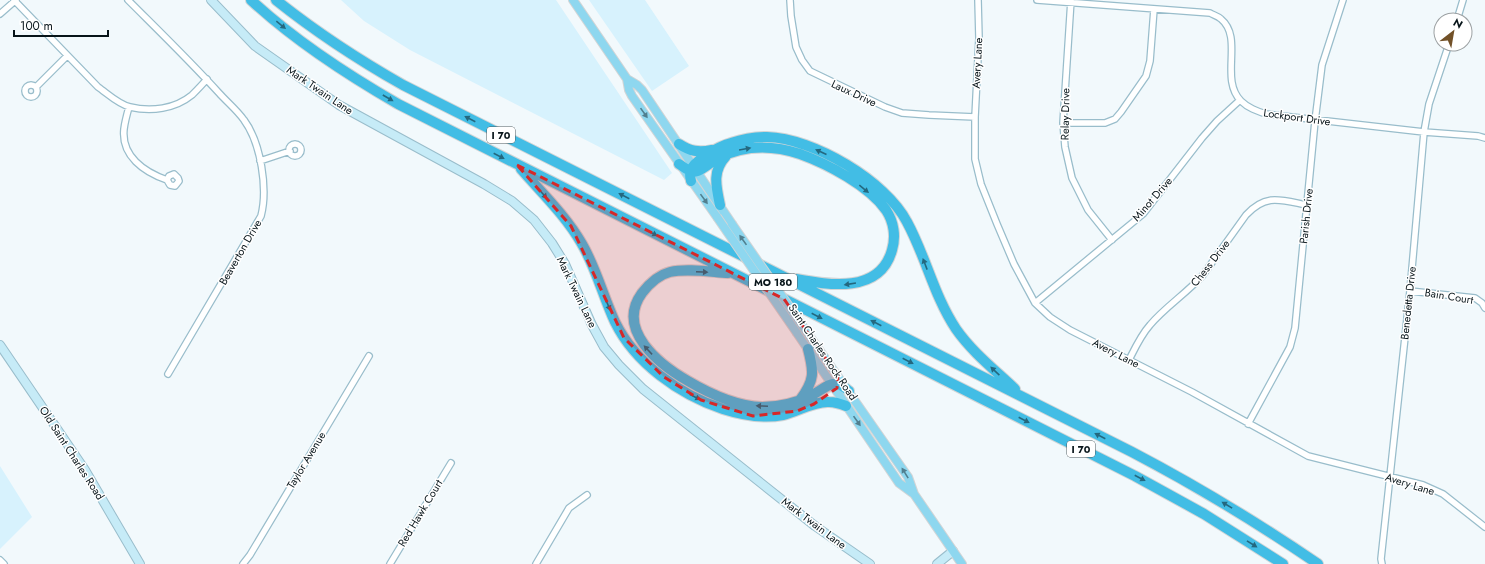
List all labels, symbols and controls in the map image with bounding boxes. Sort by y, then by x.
scale bar [14,12,108,38]
north arrow [1433,12,1473,52]
text: N [1450,14,1466,33]
text: 100 m [20,17,53,35]
one-way arrow [275,21,286,29]
street label: Avery Lane [968,37,986,89]
street label: Mark Twain Lane [283,62,357,118]
street label: Laux Drive [829,76,880,111]
street label: Relay Drive [1057,87,1073,140]
one-way arrow [382,95,394,102]
street label: Lockport Drive [1262,104,1332,130]
one-way arrow [640,108,648,118]
one-way arrow [464,116,476,122]
road number: I 70 [487,127,515,143]
one-way arrow [739,146,751,152]
one-way arrow [815,149,827,155]
one-way arrow [494,153,505,159]
street label: Minot Drive [1128,173,1176,225]
one-way arrow [859,185,870,194]
street label: Parish Drive [1295,187,1317,244]
one-way arrow [538,189,547,198]
one-way arrow [618,193,629,199]
one-way arrow [700,193,708,204]
street label: Beaverton Drive [215,216,265,288]
one-way arrow [646,229,657,236]
one-way arrow [739,234,747,245]
street label: Chess Drive [1187,236,1234,290]
street label: Mark Twain Lane [553,254,601,331]
one-way arrow [921,257,927,269]
street label: Benedetta Drive [1396,265,1420,340]
one-way arrow [696,269,709,275]
road number: MO 180 [749,274,797,290]
one-way arrow [844,281,856,287]
street label: Bain Court [1424,284,1475,308]
one-way arrow [606,299,612,311]
street label: Saint Charles Rock Road [785,300,861,404]
one-way arrow [811,313,823,319]
one-way arrow [871,320,882,327]
street label: Avery Lane [1090,334,1143,372]
one-way arrow [644,344,653,355]
one-way arrow [902,358,913,365]
one-way arrow [991,367,1000,376]
one-way arrow [689,394,701,400]
street label: Old Saint Charles Road [36,403,108,503]
one-way arrow [756,403,768,410]
one-way arrow [853,416,861,427]
one-way arrow [1018,417,1030,423]
street label: Taylor Avenue [283,428,330,492]
one-way arrow [1094,433,1106,439]
road number: I 70 [1067,441,1095,457]
one-way arrow [901,468,909,478]
street label: Avery Lane [1383,469,1437,499]
one-way arrow [1134,475,1146,482]
street label: Red Hawk Court [394,476,447,550]
street label: Mark Twain Lane [778,493,850,553]
one-way arrow [1221,501,1233,508]
one-way arrow [1247,540,1257,548]

